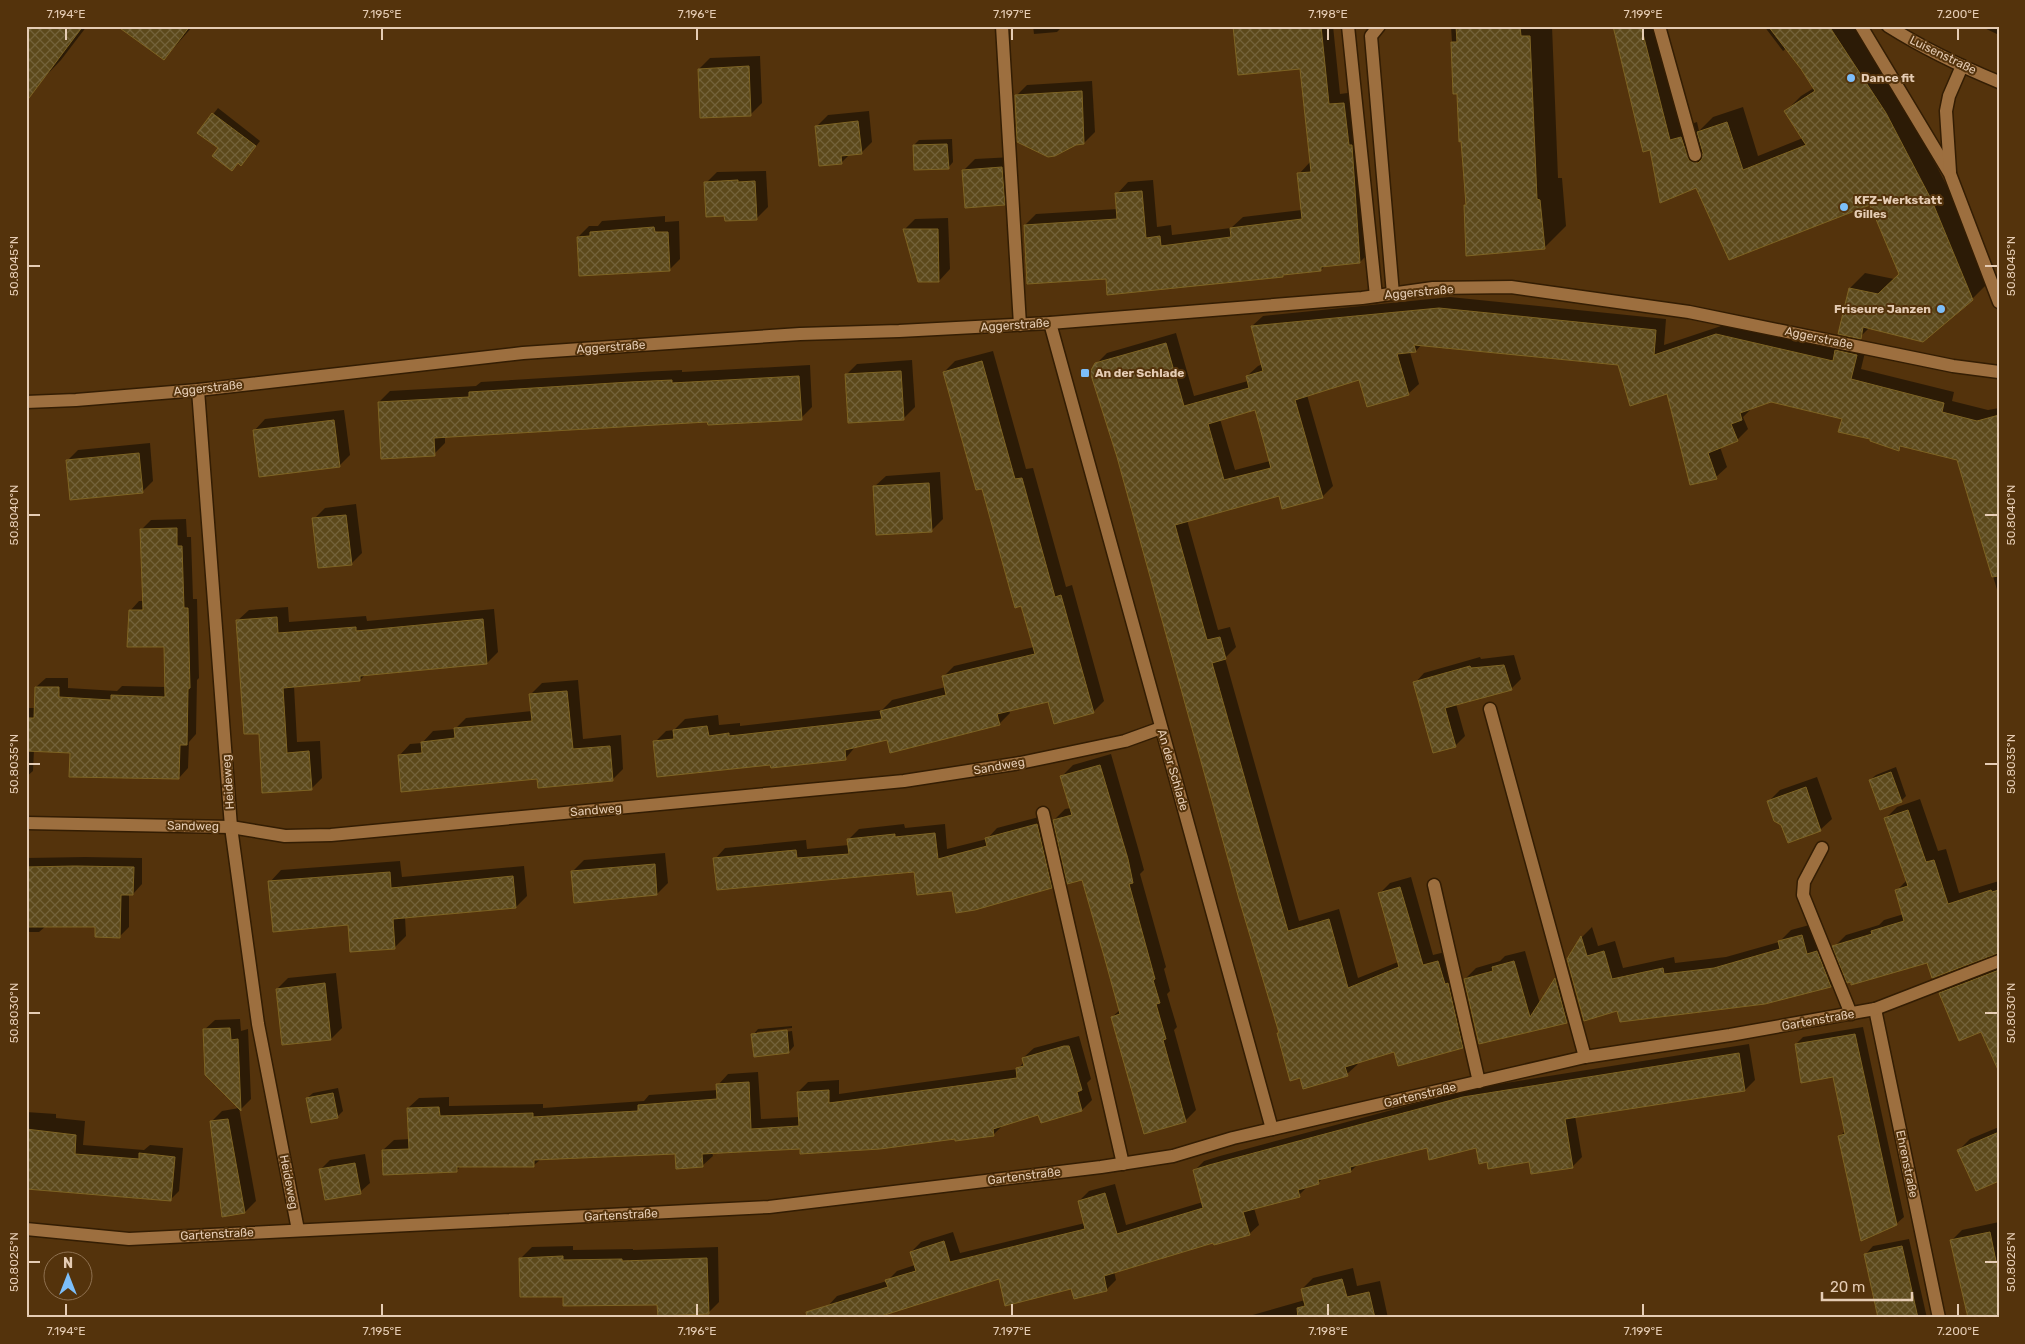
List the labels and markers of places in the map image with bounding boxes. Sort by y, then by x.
place label: Dance fit [1861,71,1915,85]
marker: Dance fit [1845,72,1857,84]
place label: KFZ-Werkstatt Gilles [1854,193,1942,221]
marker: KFZ-Werkstatt Gilles [1838,201,1850,213]
place label: Friseure Janzen [1834,302,1931,316]
marker: Friseure Janzen [1935,303,1947,315]
place label: An der Schlade [1095,366,1184,380]
marker: An der Schlade [1079,367,1091,379]

